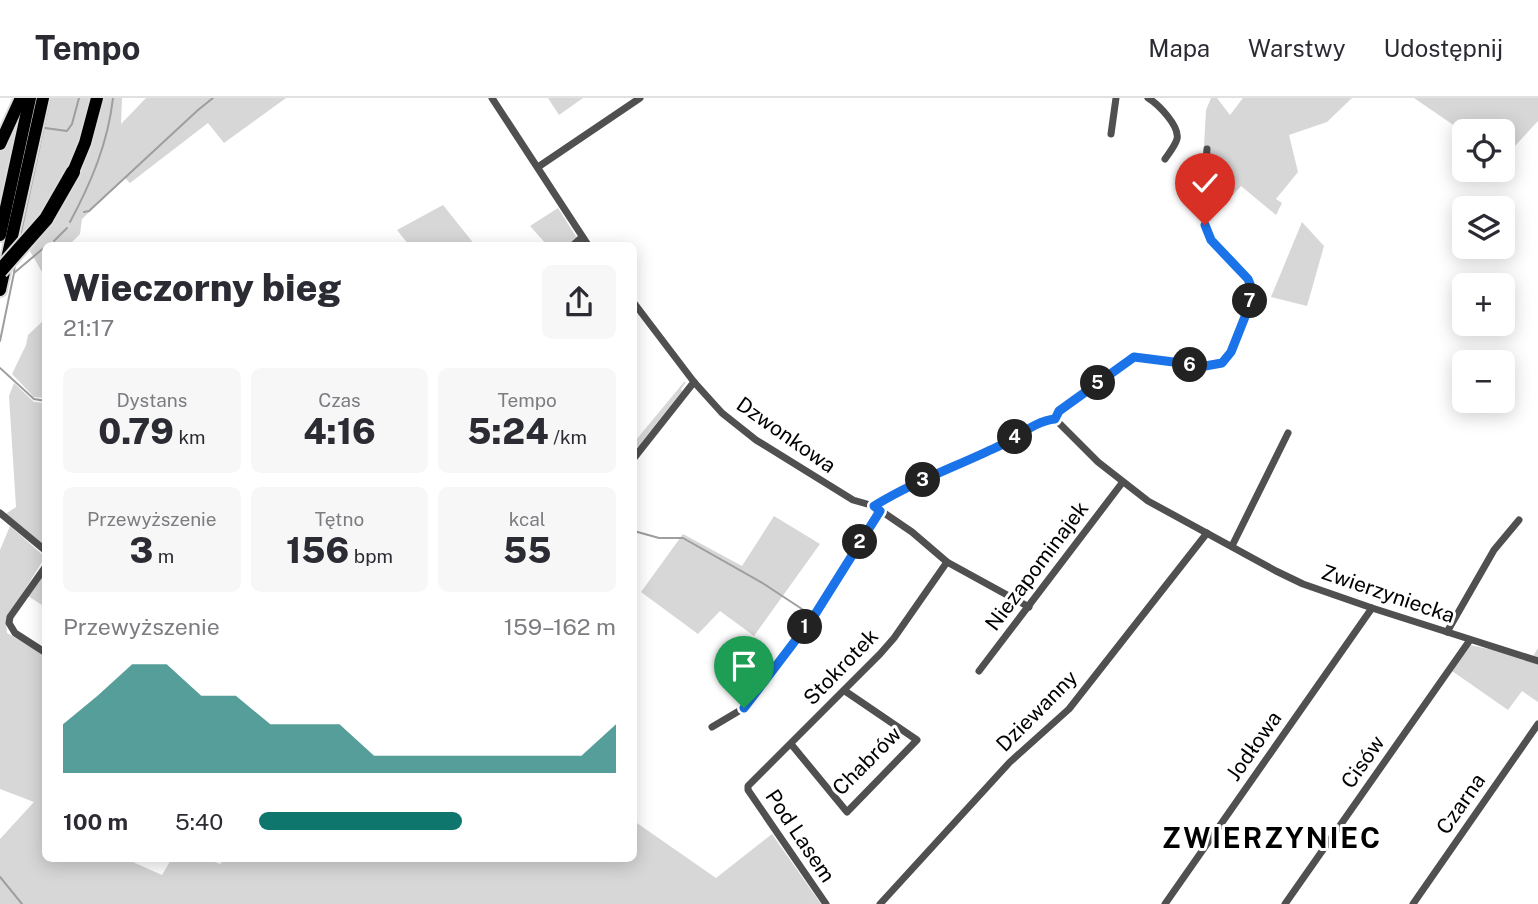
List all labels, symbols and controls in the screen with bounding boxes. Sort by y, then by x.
text: Tempo [35,29,140,67]
text: Mapa [1148,34,1210,62]
text: Warstwy [1248,34,1346,62]
text: Udostępnij [1384,34,1503,62]
map controls [1452,119,1515,413]
button: locate [1452,119,1515,182]
pin [1175,153,1235,225]
icon: check [1186,164,1224,202]
button: layers [1452,196,1515,259]
text: Wieczorny bieg [63,265,341,310]
button: share [542,265,616,339]
button: + [1452,273,1515,336]
pin: 7 [1232,284,1268,318]
text: 7 [1244,289,1255,311]
text: 21:17 [63,314,114,341]
pin: 6 [1172,348,1208,382]
button: − [1452,350,1515,413]
text: 6 [1183,353,1196,375]
pin: 5 [1080,366,1116,400]
text: 5 [1091,371,1104,393]
text: Dystans [116,389,187,411]
text: Czas [318,389,361,411]
text: Tempo [498,389,557,411]
street label: Dzwonkowa [732,391,841,478]
text: 0.79 [98,411,174,452]
text: 4:16 [303,411,376,452]
text: 5:24 [467,411,549,452]
pin: 4 [998,420,1032,454]
text: 4 [1008,425,1021,447]
text: km [174,426,206,448]
text: /km [549,426,587,448]
pin: 3 [906,462,940,498]
text: 3 [916,468,929,490]
street label: Niezapominajek [980,496,1093,635]
text: Przewyższenie [87,508,217,530]
text: Tętno [315,508,364,530]
text: kcal [509,508,546,530]
pin: 2 [842,524,878,560]
text: 3 [129,530,153,571]
text: 156 [286,530,349,571]
text: 55 [503,530,551,571]
text: 2 [853,530,866,552]
text: m [153,545,174,567]
text: bpm [349,545,393,567]
street label: Zwierzyniecka [1318,559,1458,628]
pin: 1 [788,610,822,644]
text: Przewyższenie [63,613,220,640]
text: 159–162 m [504,613,616,640]
text: 1 [800,615,809,637]
street label: Stokrotek [798,623,883,710]
pin [714,636,774,708]
icon: arrive [725,647,763,685]
street label: Dziewanny [991,665,1082,756]
street label: Jodłowa [1221,706,1287,785]
street label: Chabrów [827,721,906,800]
street label: Cisów [1336,731,1390,793]
street label: Czarna [1431,769,1490,839]
street label: Pod Lasem [760,785,841,887]
text: 100 m [63,808,128,835]
text: 5:40 [175,808,223,835]
district label: ZWIERZYNIEC [1162,821,1382,854]

